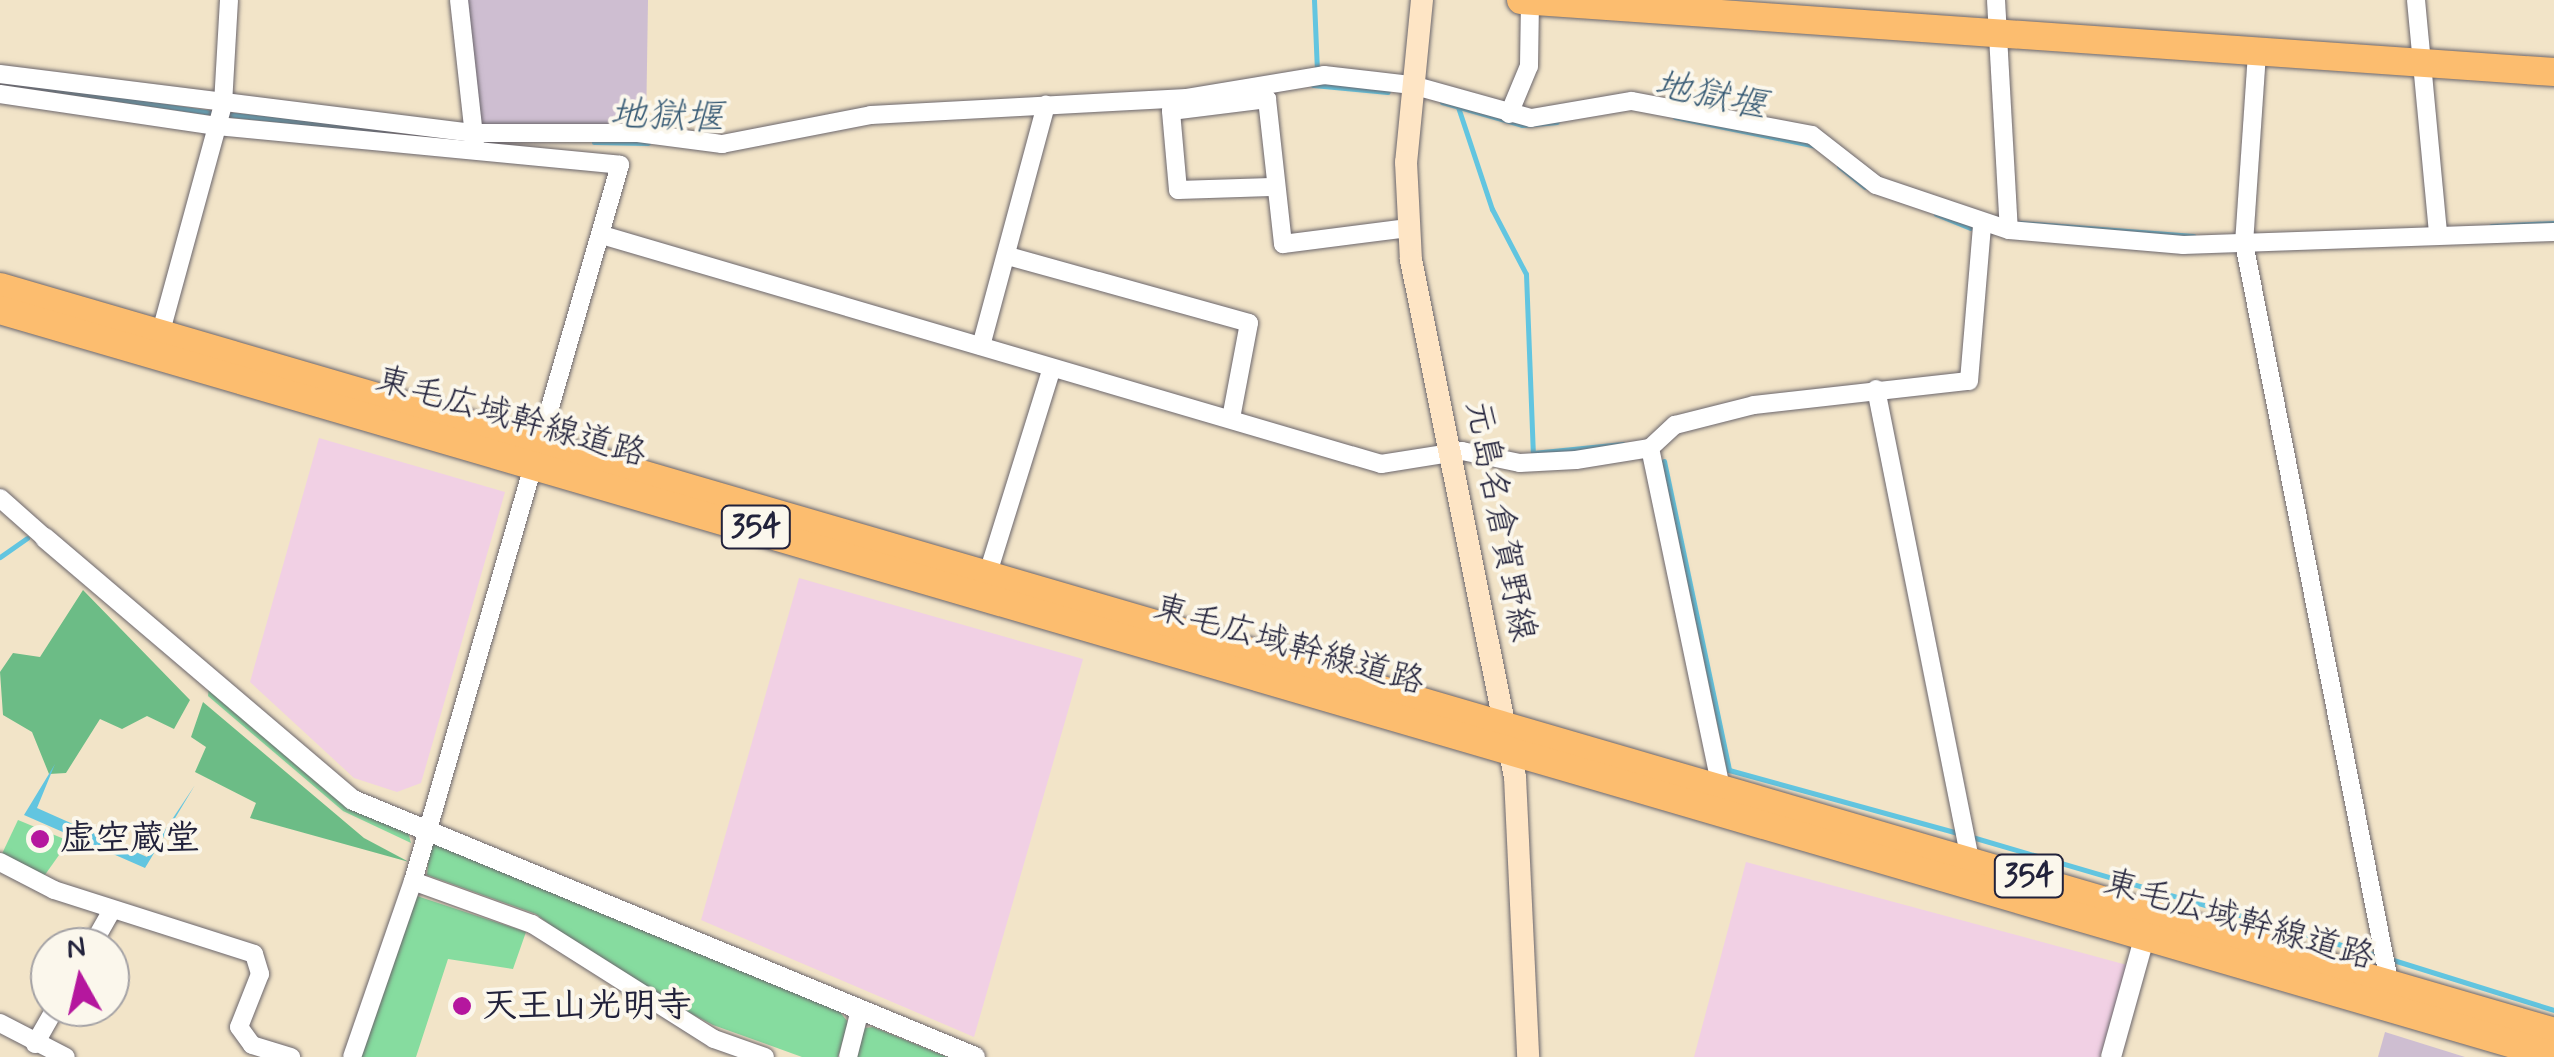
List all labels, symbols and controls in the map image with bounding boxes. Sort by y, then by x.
water label: 地獄堰 [1650,62,1770,130]
water label: 地獄堰 [608,92,724,142]
street label: 東毛広域幹線道路 [371,358,651,476]
street label: 元島名倉賀野線 [1456,397,1544,645]
road number: 354 [718,500,794,554]
street label: 東毛広域幹線道路 [1149,586,1429,704]
place label: 虚空蔵堂 [60,818,200,860]
marker: 虚空蔵堂 [29,828,51,850]
road number: 354 [1992,849,2066,903]
street label: 東毛広域幹線道路 [2099,861,2379,979]
north arrow [30,927,130,1027]
text: N [64,929,88,968]
place label: 天王山光明寺 [482,985,692,1027]
marker: 天王山光明寺 [451,995,473,1017]

